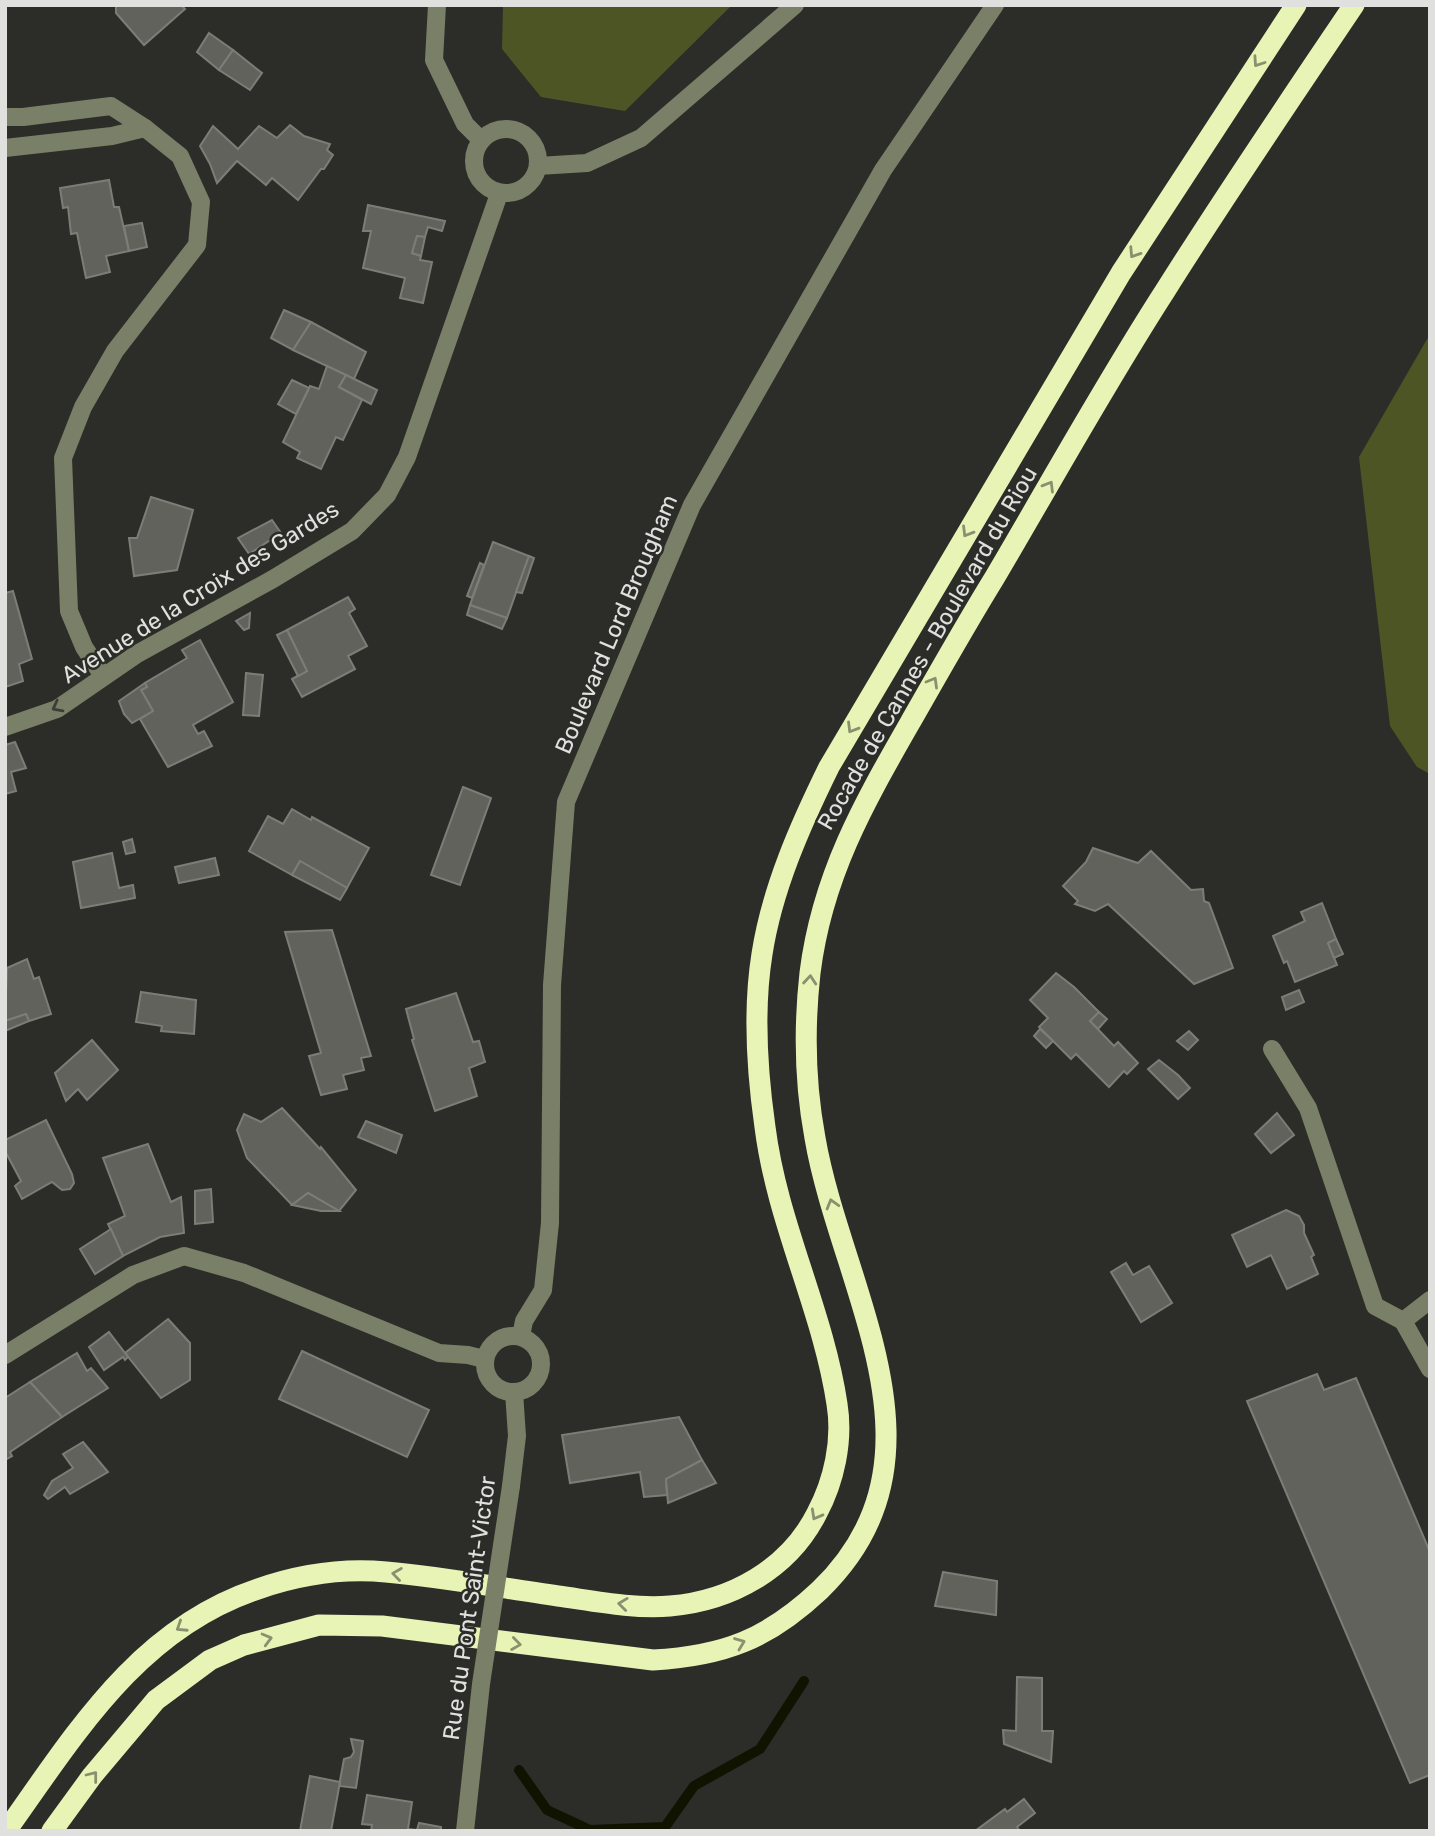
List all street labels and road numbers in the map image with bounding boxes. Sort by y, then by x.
street label: Rocade de Cannes - Boulevard du Riou [811,461,1043,835]
street label: Boulevard Lord Brougham [549,490,683,758]
street label: Avenue de la Croix des Gardes [56,495,344,689]
street label: Rue du Pont Saint-Victor [437,1474,501,1742]

